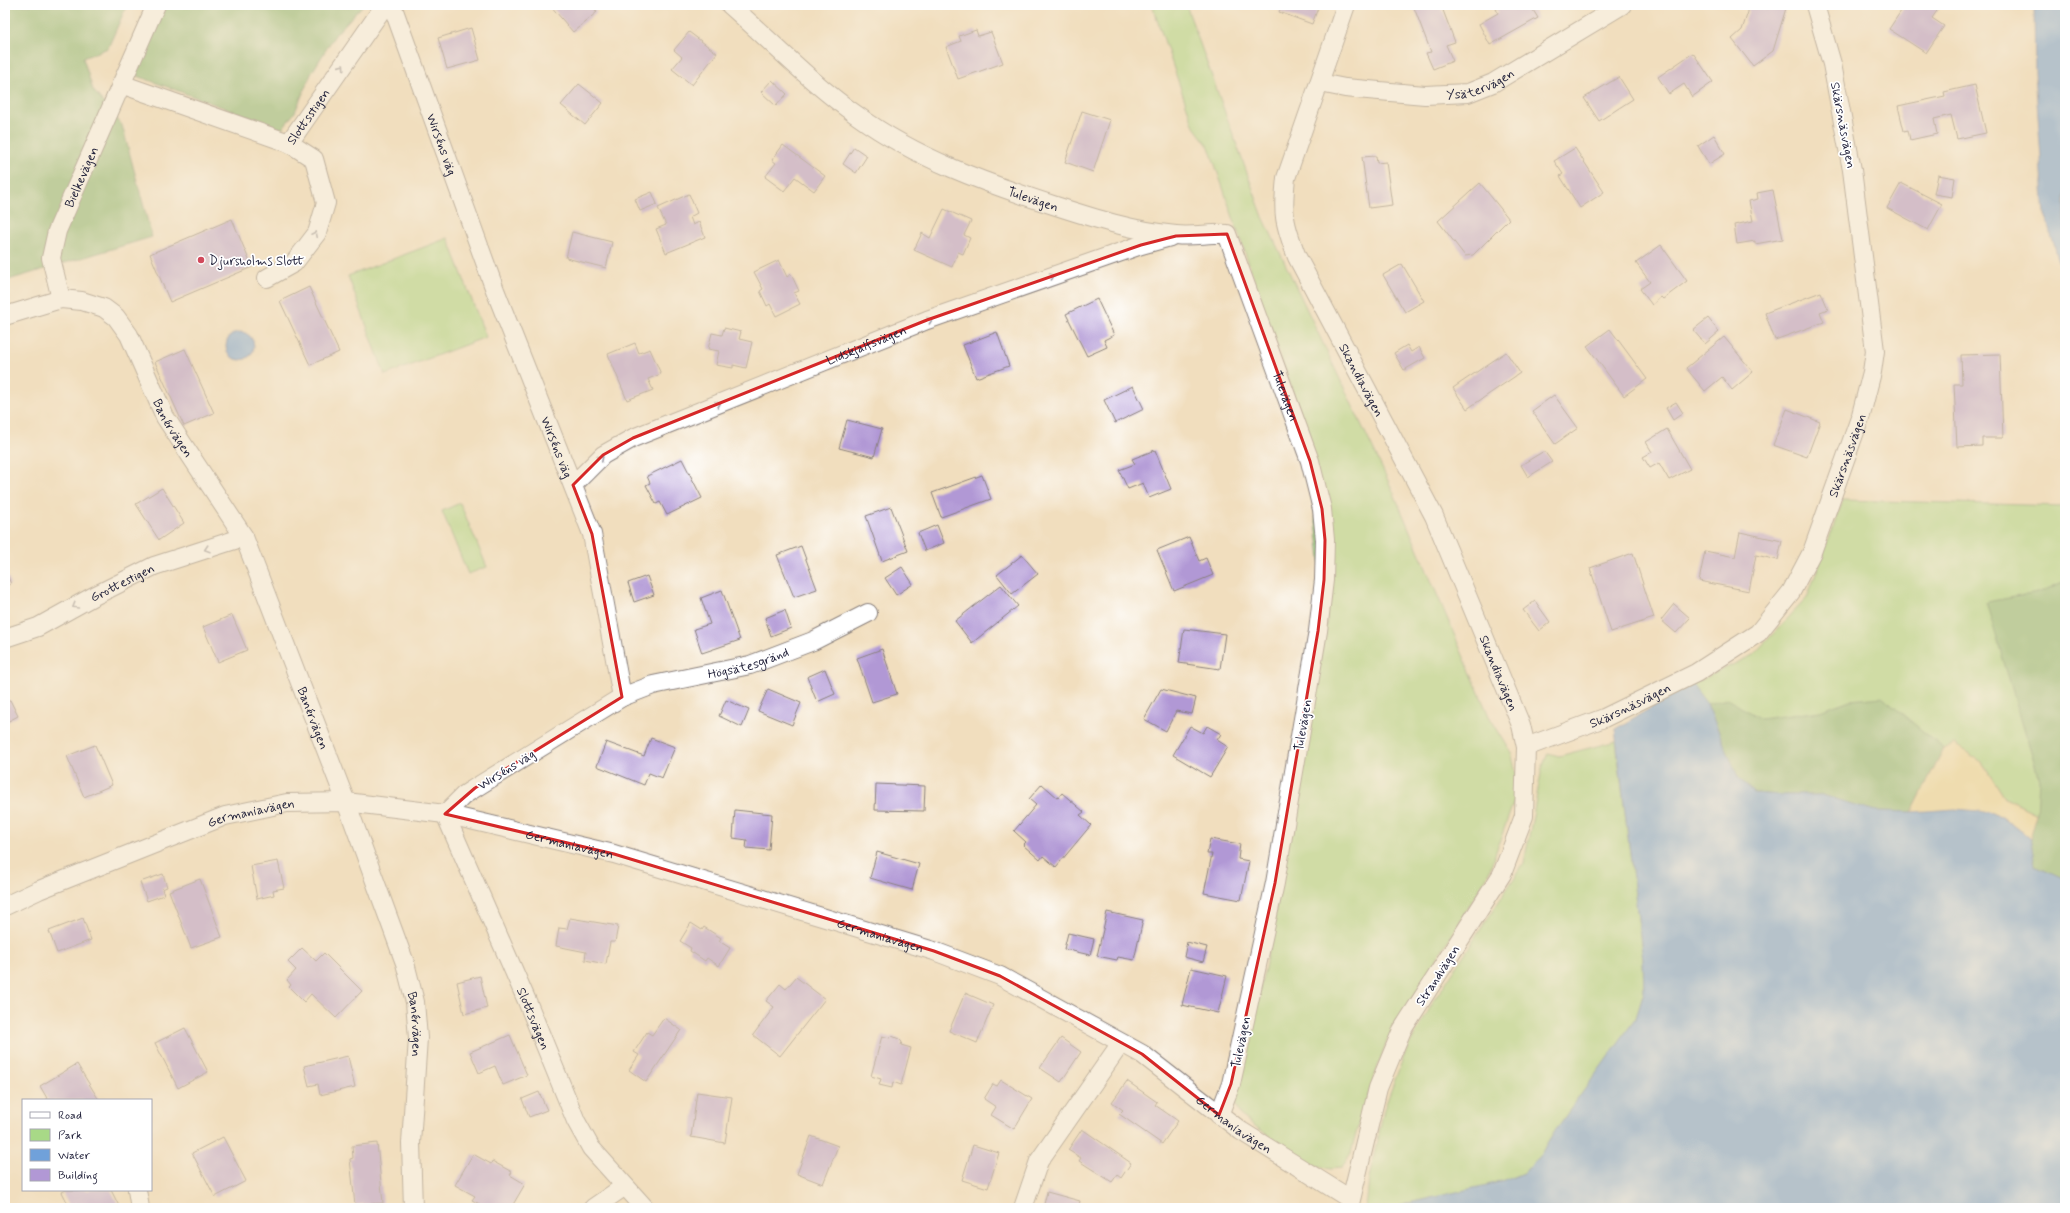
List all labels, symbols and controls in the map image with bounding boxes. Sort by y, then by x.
one-way arrow [337,64,345,71]
street label: Ysätervägen [1446,65,1518,104]
street label: Skärsnäsvägen [1826,81,1859,170]
street label: Slottsstigen [283,86,334,148]
street label: Wirséns väg [422,111,460,178]
street label: Bielkevägen [61,144,103,211]
street label: Tulevägen [1005,183,1060,216]
one-way arrow [310,231,318,238]
place label: Djursholms Slott [209,253,305,270]
marker: Djursholms Slott [196,255,206,265]
one-way arrow [1049,272,1056,281]
one-way arrow [926,316,933,324]
street label: Lidskjalfsvägen [824,322,909,370]
street label: Skandiavägen [1334,341,1387,420]
street label: Tulevägen [1268,369,1302,424]
street label: Banérvägen [148,397,196,461]
one-way arrow [715,401,722,409]
street label: Skärsnäsvägen [1825,412,1871,500]
street label: Wirséns väg [536,414,576,481]
one-way arrow [596,456,603,463]
one-way arrow [203,545,210,553]
street label: Grottestigen [88,560,157,607]
one-way arrow [72,602,79,609]
street label: Skandiavägen [1475,633,1521,714]
street label: Högsätesgränd [706,644,792,684]
street label: Skärsnäsvägen [1587,680,1674,733]
street label: Banérvägen [293,685,332,752]
street label: Tulevägen [1291,698,1316,753]
street label: Wirséns väg [475,746,539,795]
street label: Germaniavägen [205,796,295,832]
street label: Germaniavägen [524,826,615,864]
street label: Germaniavägen [835,915,926,957]
street label: Strandvägen [1412,942,1464,1010]
street label: Slottsvägen [512,985,553,1053]
street label: Banérvägen [403,990,425,1057]
street label: Tulevägen [1228,1015,1255,1070]
street label: Germaniavägen [1192,1092,1274,1158]
legend [22,1099,152,1191]
text: Road [58,1108,82,1124]
text: Park [58,1128,82,1144]
text: Water [58,1148,90,1164]
text: Building [58,1168,98,1185]

